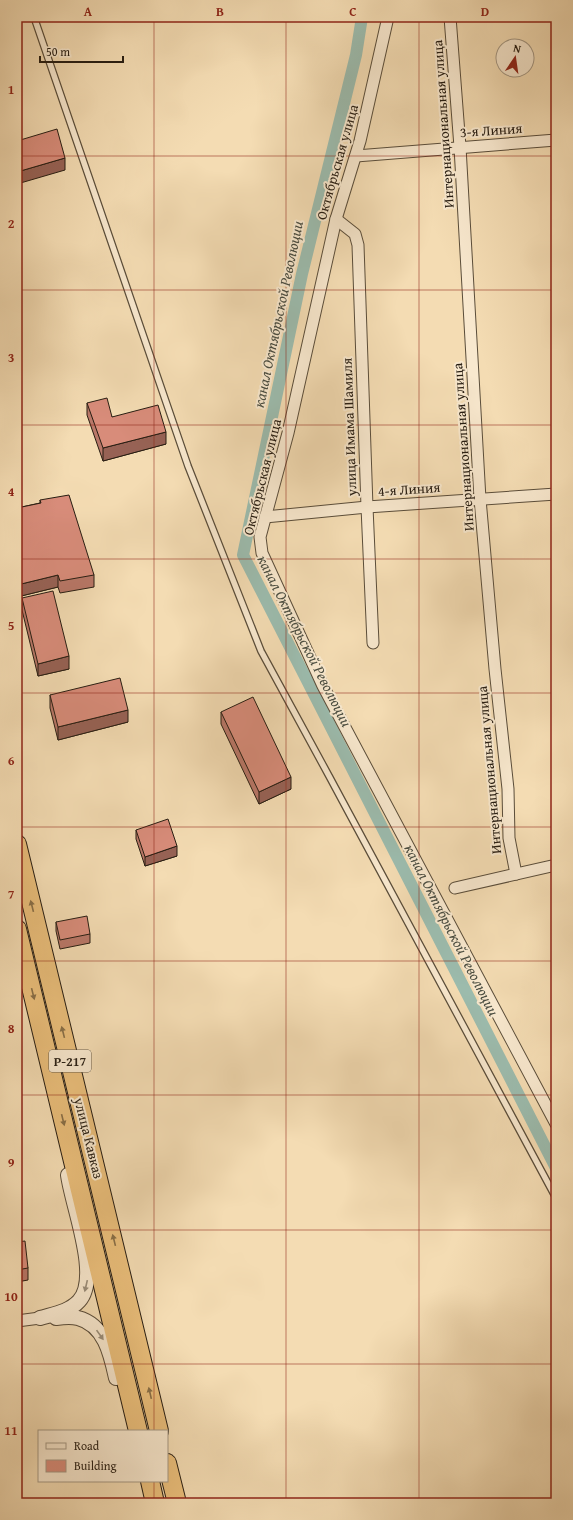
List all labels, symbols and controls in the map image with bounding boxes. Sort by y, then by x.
text: A [84,2,93,21]
text: B [216,2,224,21]
text: C [349,2,357,21]
text: D [481,2,489,21]
scale bar [40,38,123,64]
north arrow [495,38,535,78]
street label: Интернациональная улица [427,39,459,209]
text: N [512,40,523,57]
text: 50 m [46,43,70,60]
text: 1 [8,80,14,99]
street label: Октябрьская улица [311,102,363,222]
street label: 3-я Линия [459,118,523,142]
text: 2 [8,214,15,233]
water label: канал Октябрьской Революции [248,218,308,409]
text: 3 [8,348,14,367]
street label: улица Имама Шамиля [337,358,361,497]
street label: Интернациональная улица [447,362,479,532]
street label: Октябрьская улица [238,416,286,537]
street label: 4-я Линия [377,477,441,501]
text: 4 [8,482,15,501]
water label: канал Октябрьской Революции [252,551,358,731]
text: 5 [8,616,15,635]
street label: Интернациональная улица [472,685,506,855]
text: 6 [8,751,15,770]
water label: канал Октябрьской Революции [399,840,505,1020]
text: 7 [8,885,15,904]
one-way arrow [29,900,35,912]
one-way arrow [30,988,36,1000]
text: 8 [8,1019,15,1038]
one-way arrow [60,1026,66,1038]
road number: Р-217 [49,1050,91,1072]
street label: улица Кавказ [69,1094,109,1181]
one-way arrow [61,1114,67,1127]
text: 9 [8,1153,15,1172]
one-way arrow [110,1234,116,1247]
one-way arrow [83,1280,89,1292]
text: 10 [4,1287,18,1306]
one-way arrow [96,1329,104,1340]
one-way arrow [147,1387,153,1399]
text: 11 [4,1421,18,1440]
legend [38,1430,168,1482]
text: Road [74,1437,100,1454]
text: Building [74,1457,117,1474]

